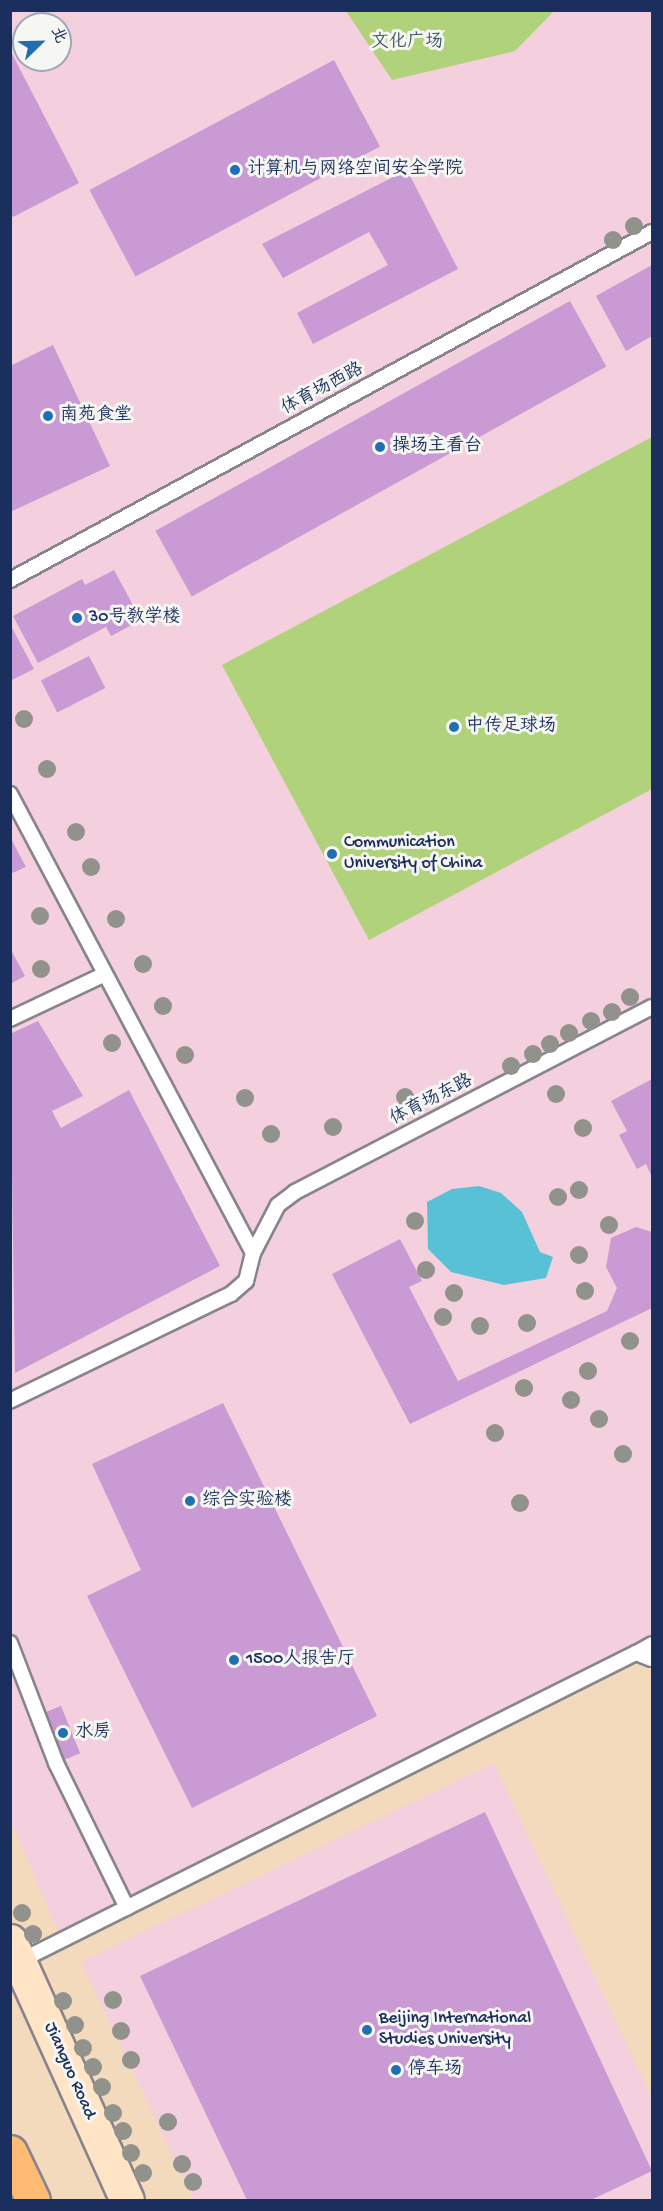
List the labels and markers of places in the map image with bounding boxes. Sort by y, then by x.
place label: 计算机与网络空间安全学院 [247,159,463,181]
marker: 计算机与网络空间安全学院 [228,163,242,177]
place label: 南苑食堂 [60,405,132,427]
marker: 南苑食堂 [41,409,55,423]
place label: 操场主看台 [392,436,482,458]
marker: 操场主看台 [373,440,387,454]
place label: 30号教学楼 [89,607,181,629]
marker: 30号教学楼 [70,611,84,625]
place label: 中传足球场 [466,716,556,738]
marker: 中传足球场 [447,720,461,734]
place label: Communication University of China [344,833,482,876]
marker: Communication University of China [325,847,339,861]
place label: 综合实验楼 [202,1490,292,1512]
marker: 综合实验楼 [183,1494,197,1508]
place label: 1500人报告厅 [246,1649,355,1671]
marker: 1500人报告厅 [227,1653,241,1667]
place label: 水房 [75,1722,111,1744]
marker: 水房 [56,1726,70,1740]
place label: Beijing International Studies University [379,2009,531,2052]
marker: Beijing International Studies University [360,2023,374,2037]
place label: 停车场 [408,2059,462,2081]
marker: 停车场 [389,2063,403,2077]

